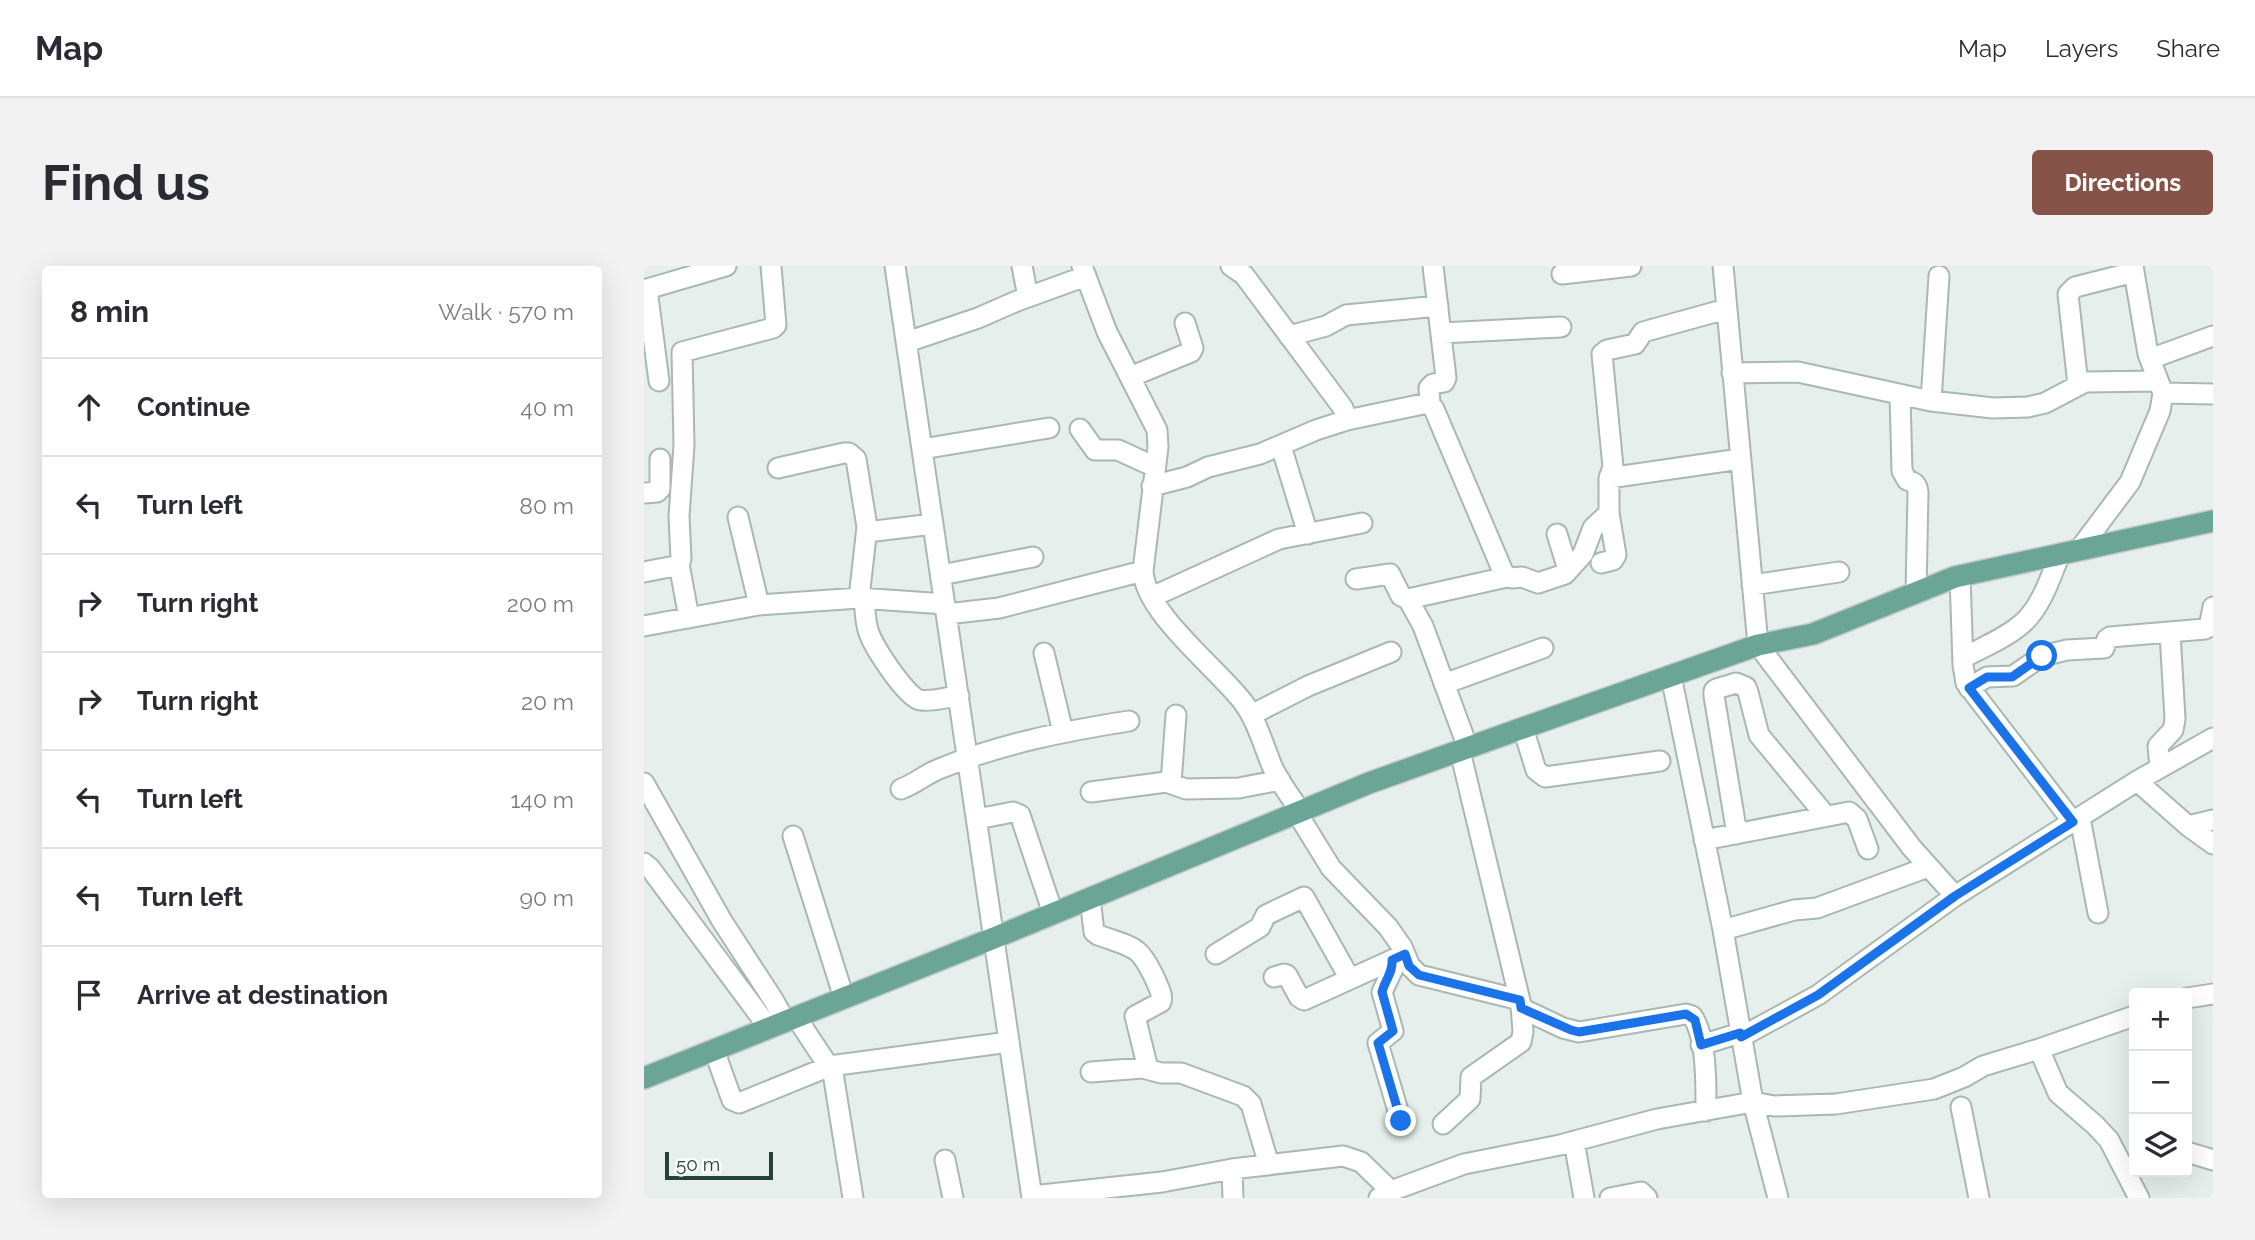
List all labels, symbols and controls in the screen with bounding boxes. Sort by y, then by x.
text: Map [35,29,103,68]
text: Map [1958,34,2007,63]
text: Layers [2045,34,2118,63]
text: Share [2156,34,2220,63]
button: Directions [2032,150,2213,215]
text: Find us [42,154,210,211]
text: 8 min [70,294,149,329]
text: Walk · 570 m [438,298,574,325]
icon: ahead [70,388,108,426]
text: Continue [137,392,250,422]
text: 40 m [520,394,574,421]
icon: left [70,486,108,524]
text: Turn left [137,490,243,520]
text: 80 m [519,492,574,519]
icon: right [70,584,108,622]
text: Turn right [137,588,258,618]
text: 200 m [507,590,574,617]
route start [2026,640,2057,671]
icon: right [70,682,108,720]
text: Turn right [137,686,258,716]
text: 20 m [521,688,574,715]
icon: left [70,780,108,818]
text: Turn left [137,784,243,814]
text: 140 m [511,786,574,813]
icon: left [70,878,108,916]
text: Turn left [137,882,243,912]
text: 90 m [519,884,574,911]
icon: arrive [70,976,108,1014]
text: Arrive at destination [137,980,388,1010]
map controls [2129,988,2192,1177]
button: + [2129,988,2192,1051]
button: − [2129,1051,2192,1114]
route end [1385,1105,1416,1136]
button: layers [2129,1114,2192,1177]
scale bar [665,1149,774,1181]
text: 50 m [676,1153,720,1175]

